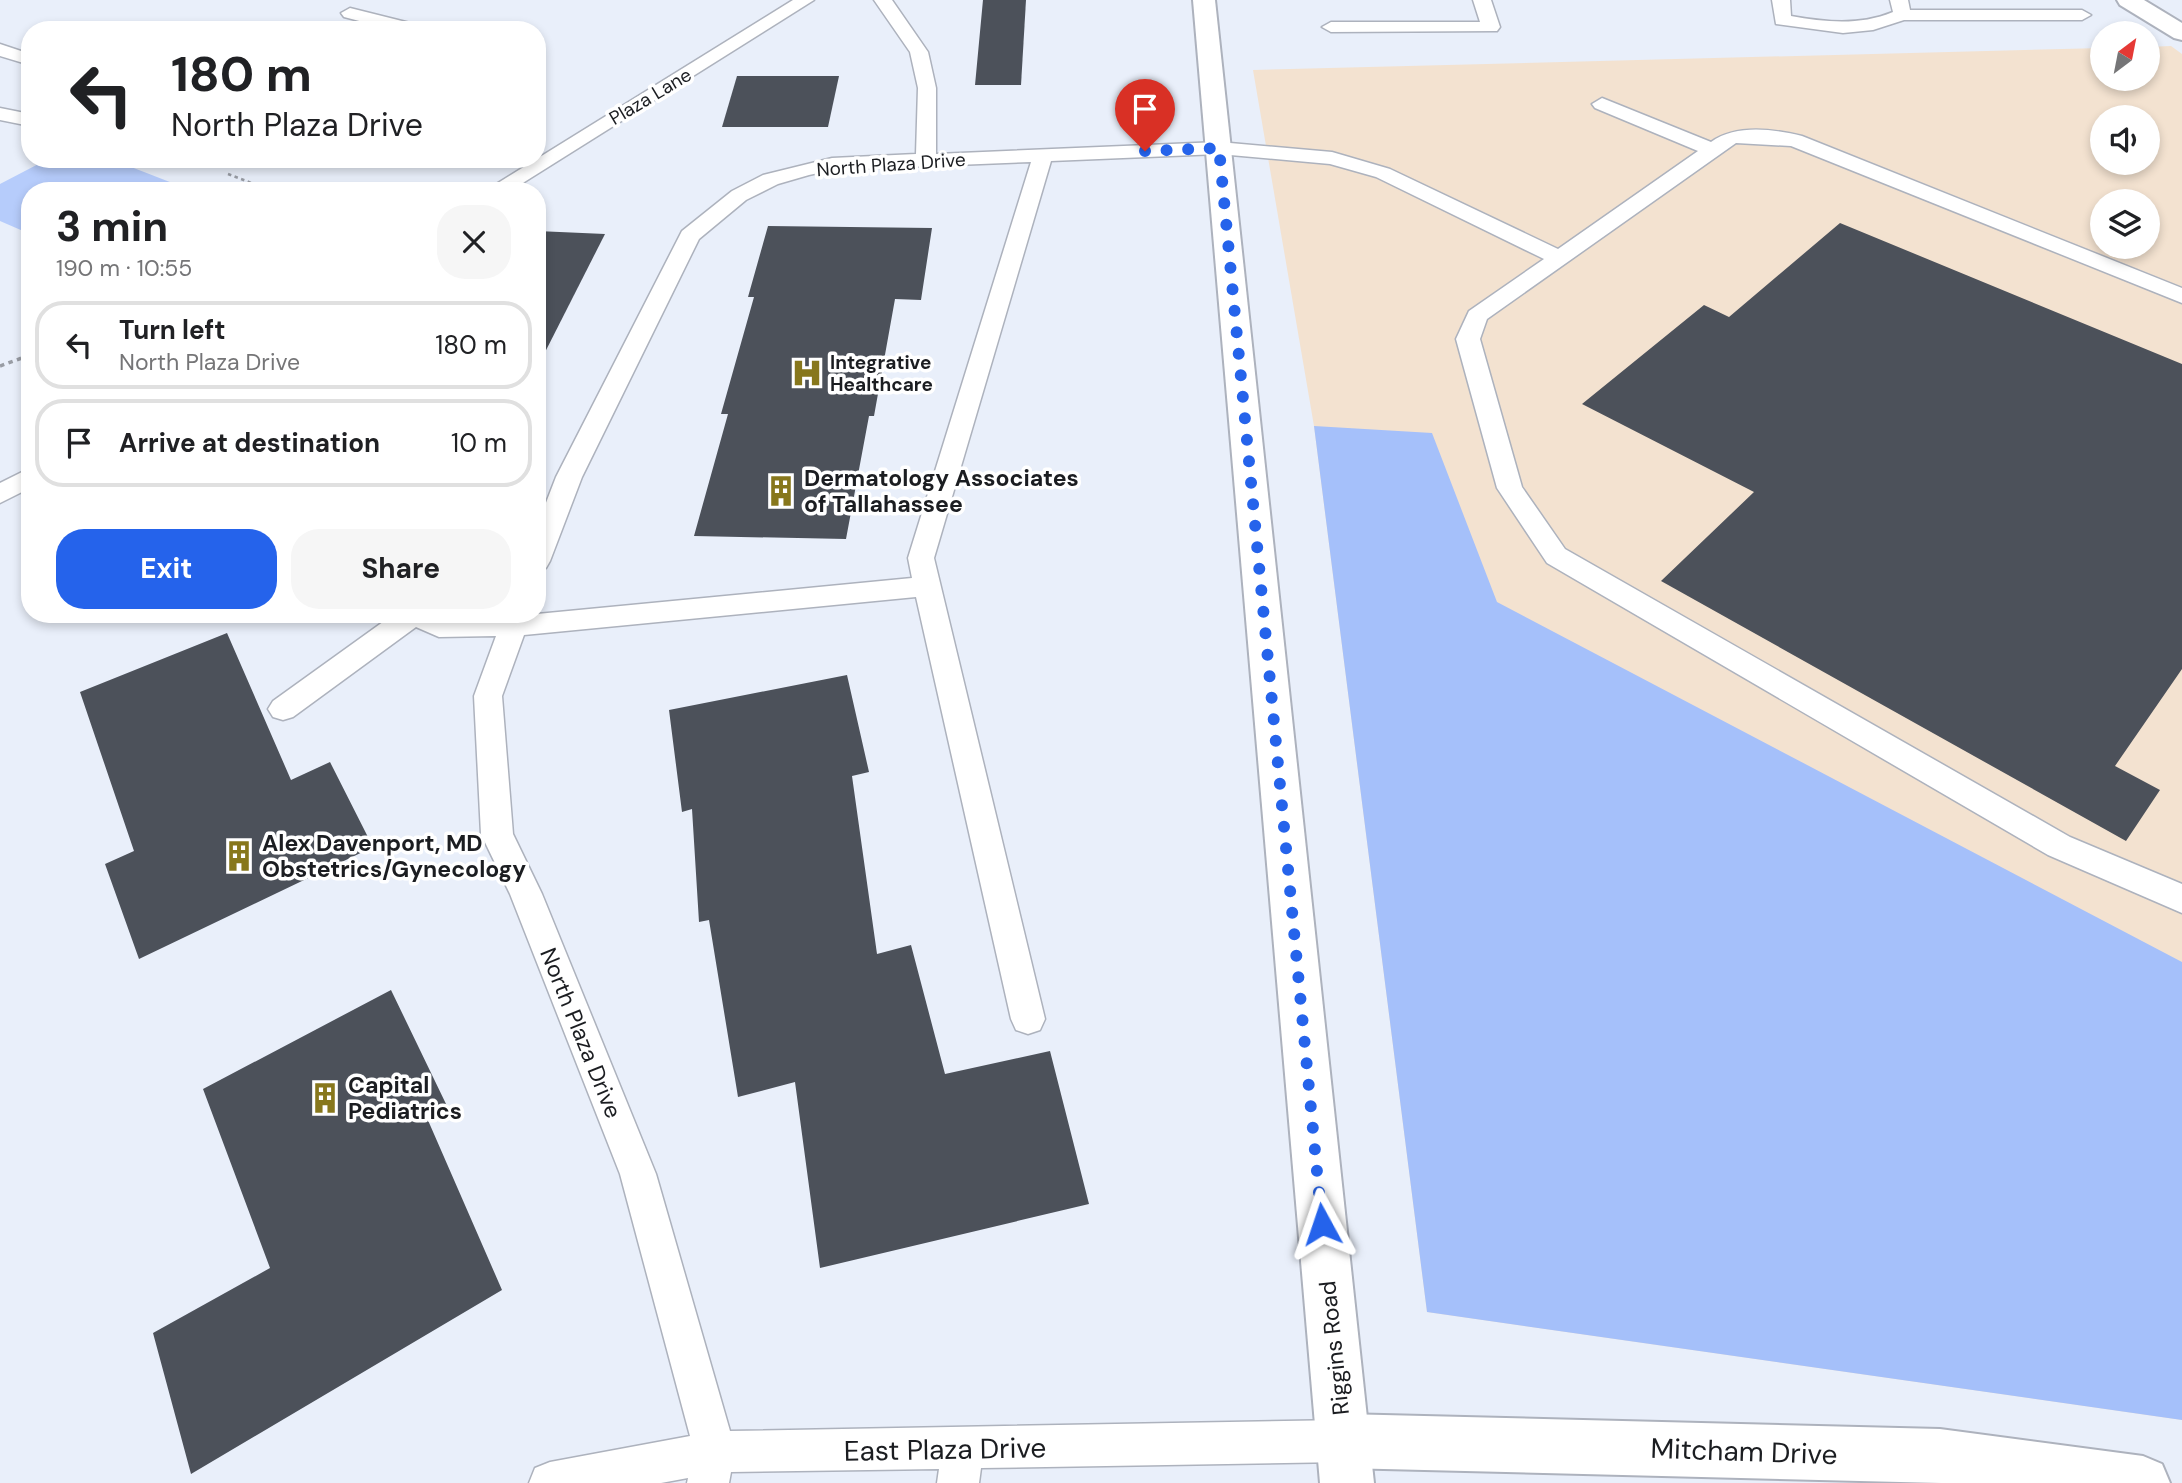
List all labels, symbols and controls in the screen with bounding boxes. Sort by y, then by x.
north arrow [2090,21,2160,91]
map controls [2090,21,2160,259]
text: 180 m [171,42,312,106]
icon: left [56,49,147,140]
street label: Plaza Lane [605,62,696,131]
pin [1115,79,1175,151]
icon: arrive [1126,90,1164,128]
text: North Plaza Drive [171,104,423,146]
button: sound [2090,105,2160,175]
street label: North Plaza Drive [816,147,966,182]
button: layers [2090,189,2160,259]
text: 3 min [56,199,168,254]
button: close [437,205,511,279]
text: 190 m · 10:55 [56,253,192,283]
text: Turn left [119,313,226,347]
icon: left [60,326,98,364]
text: 180 m [435,328,507,362]
text: North Plaza Drive [119,347,300,377]
place label: Integrative Healthcare [830,350,933,397]
hospital icon: Integrative Healthcare [790,356,824,390]
icon: arrive [60,424,98,462]
text: Arrive at destination [119,426,380,460]
text: 10 m [451,426,507,460]
place label: Dermatology Associates of Tallahassee [804,463,1079,519]
building icon: Dermatology Associates of Tallahassee [764,474,798,508]
button: Exit [56,529,277,609]
button: Share [291,529,511,609]
place label: Alex Davenport, MD Obstetrics/Gynecology [262,828,526,884]
building icon: Alex Davenport, MD Obstetrics/Gynecology [222,839,256,873]
street label: North Plaza Drive [533,943,629,1123]
place label: Capital Pediatrics [348,1070,462,1126]
building icon: Capital Pediatrics [308,1081,342,1115]
position arrow [1285,1187,1359,1261]
street label: Riggins Road [1312,1279,1356,1417]
street label: East Plaza Drive [843,1429,1047,1470]
street label: Mitcham Drive [1650,1430,1838,1473]

